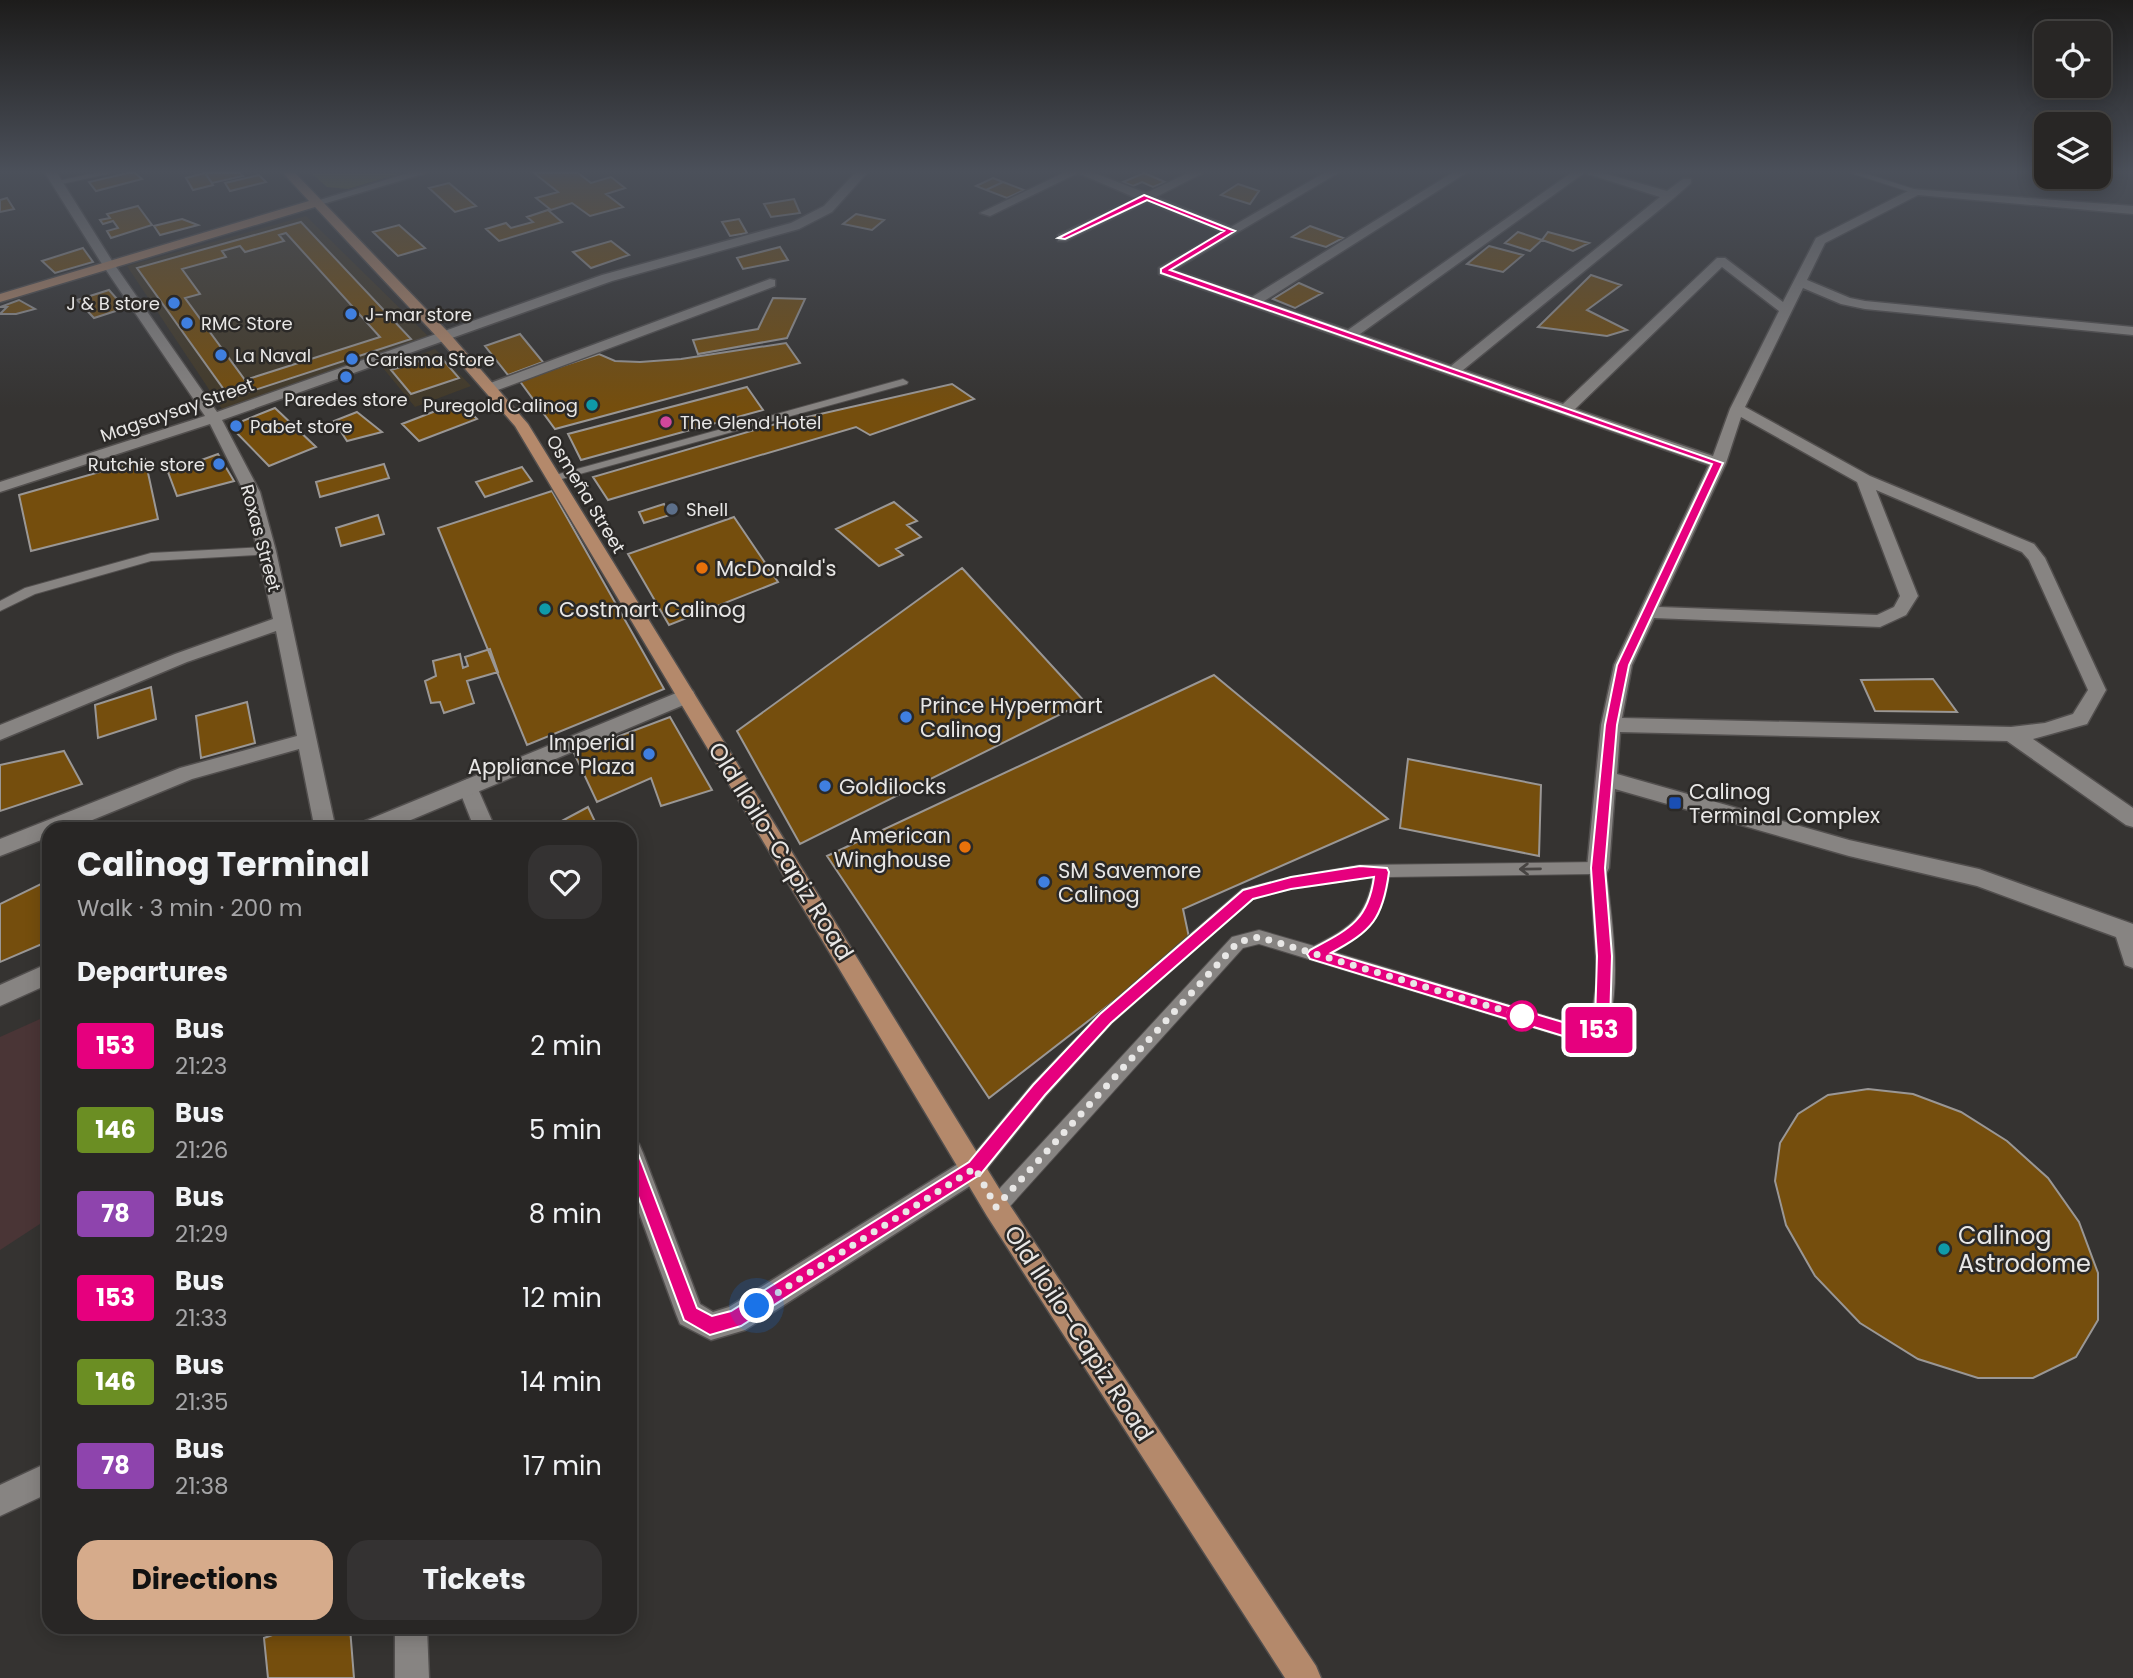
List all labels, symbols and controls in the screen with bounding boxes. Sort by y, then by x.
map controls [2034,21,2111,189]
button: locate [2034,21,2111,98]
button: layers [2034,112,2111,189]
place label: J & B store [66,291,160,316]
marker: J & B store [166,295,182,311]
place label: J-mar store [365,302,472,327]
marker: J-mar store [343,306,359,322]
place label: RMC Store [201,311,293,336]
marker: RMC Store [179,315,195,331]
place label: La Naval [235,343,311,368]
marker: La Naval [213,347,229,363]
place label: Carisma Store [366,347,495,372]
marker: Carisma Store [344,351,360,367]
marker: Paredes store [338,369,354,385]
street label: Magsaysay Street [97,372,257,448]
place label: Paredes store [284,387,408,412]
place label: Puregold Calinog [423,393,578,418]
marker: Puregold Calinog [584,397,600,413]
place label: The Glend Hotel [680,410,821,435]
place label: Pabet store [250,414,353,439]
marker: The Glend Hotel [658,414,674,430]
marker: Pabet store [228,418,244,434]
street label: Osmeña Street [541,430,631,558]
place label: Rutchie store [88,452,205,477]
marker: Rutchie store [211,456,227,472]
street label: Roxas Street [235,482,287,594]
place label: Shell [686,497,728,522]
marker: Shell [664,501,680,517]
place label: McDonald's [716,554,836,583]
marker: McDonald's [694,560,710,576]
place label: Costmart Calinog [559,595,746,624]
marker: Costmart Calinog [537,601,553,617]
place label: Prince Hypermart Calinog [920,691,1103,744]
marker: Prince Hypermart Calinog [898,709,914,725]
place label: Imperial Appliance Plaza [468,728,635,781]
street label: Old Iloilo-Capiz Road [700,736,862,966]
marker: Imperial Appliance Plaza [641,746,657,762]
place label: Goldilocks [839,772,946,801]
place label: Calinog Terminal Complex [1689,777,1880,830]
marker: Goldilocks [817,778,833,794]
marker: Calinog Terminal Complex [1667,795,1683,811]
place label: American Winghouse [833,821,951,874]
marker: American Winghouse [957,839,973,855]
text: Calinog Terminal [77,841,370,888]
button: heart [528,845,602,919]
place label: SM Savemore Calinog [1058,856,1201,909]
one-way arrow [1519,862,1542,876]
marker: SM Savemore Calinog [1036,874,1052,890]
text: Walk · 3 min · 200 m [77,892,303,924]
text: Departures [77,954,228,990]
unlabelled marker [1507,1001,1537,1031]
line badge: 153 [1559,1007,1639,1053]
text: Bus [175,1011,224,1047]
text: 153 [1579,1013,1619,1046]
text: 2 min [530,1028,602,1064]
text: 153 [96,1029,135,1062]
text: 21:23 [175,1050,227,1082]
text: Bus [175,1095,224,1131]
text: 5 min [529,1112,602,1148]
text: 146 [95,1113,136,1146]
text: 21:26 [175,1134,228,1166]
text: Bus [175,1179,224,1215]
text: 8 min [529,1196,602,1232]
text: 78 [101,1197,130,1230]
text: 21:29 [175,1218,228,1250]
street label: Old Iloilo-Capiz Road [997,1219,1161,1447]
place label: Calinog Astrodome [1958,1219,2091,1280]
marker: Calinog Astrodome [1936,1241,1952,1257]
text: Bus [175,1263,224,1299]
text: 12 min [522,1280,602,1316]
text: 153 [96,1281,135,1314]
your location [739,1288,774,1323]
text: 21:33 [175,1302,228,1334]
text: Bus [175,1347,224,1383]
text: 14 min [521,1364,602,1400]
text: 146 [95,1365,136,1398]
text: 21:35 [175,1386,228,1418]
text: Bus [175,1431,224,1467]
text: 17 min [523,1448,602,1484]
text: 78 [101,1449,130,1482]
text: 21:38 [175,1470,229,1502]
button: Directions [77,1540,333,1620]
button: Tickets [347,1540,602,1620]

